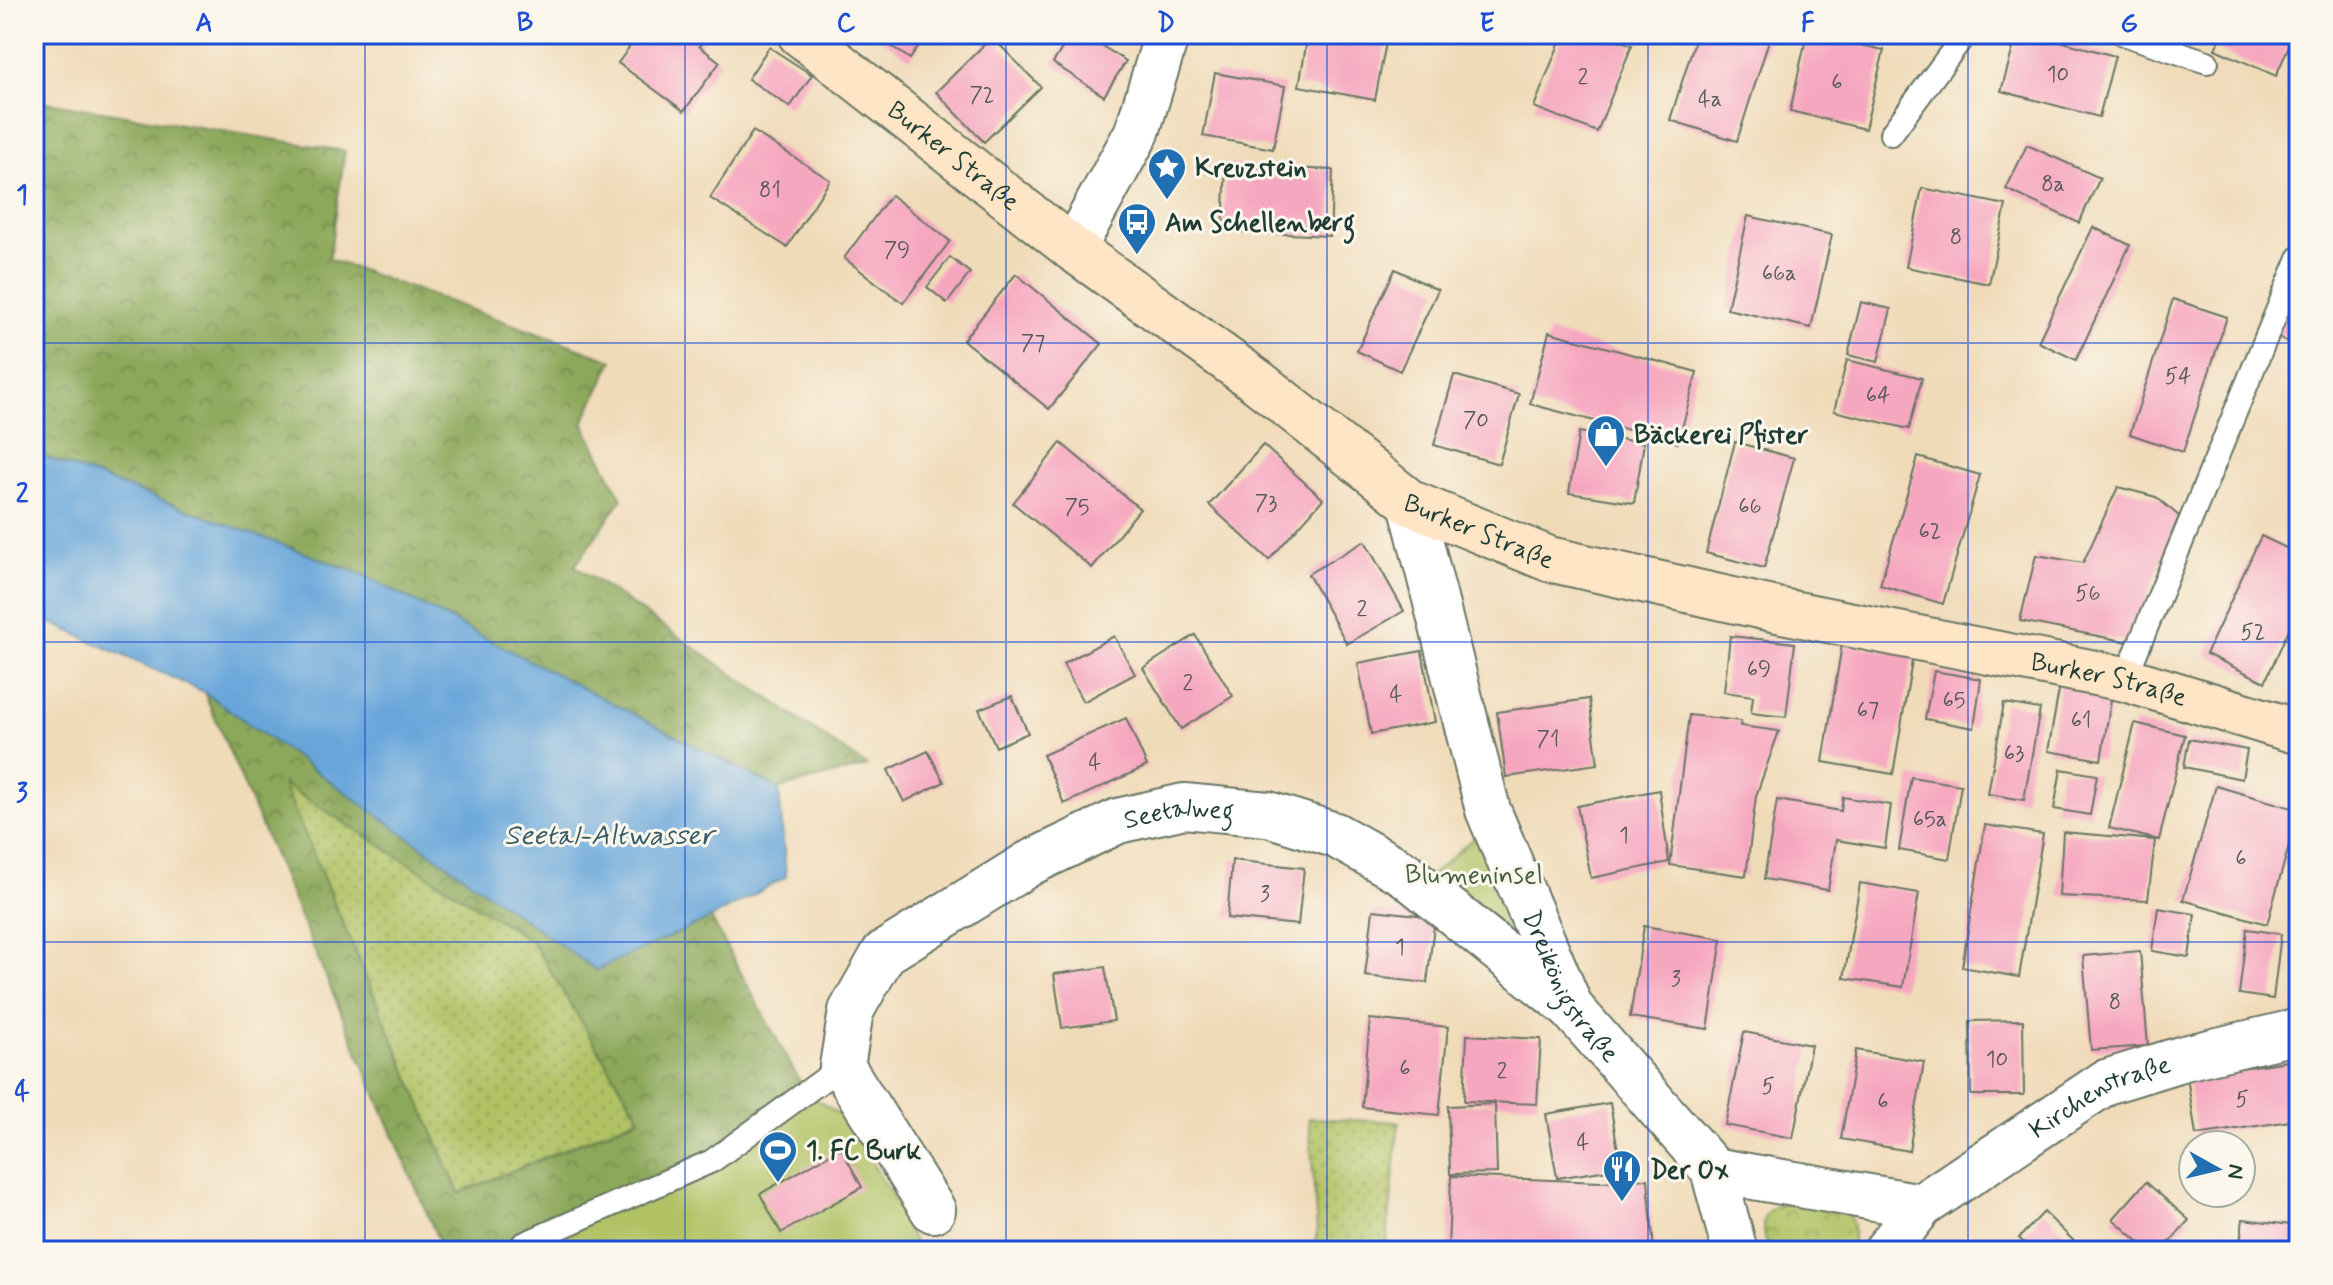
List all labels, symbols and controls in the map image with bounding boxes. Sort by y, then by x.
text: A [195,7,213,41]
text: B [517,7,533,41]
text: C [837,7,856,41]
text: D [1157,7,1175,41]
text: E [1479,7,1495,41]
text: F [1801,7,1815,41]
text: G [2120,7,2138,41]
house number: 10 [2047,61,2069,89]
house number: 2 [1578,64,1589,92]
house number: 6 [1831,69,1843,97]
house number: 72 [970,82,994,110]
house number: 4a [1698,86,1722,114]
street label: Burker Straße [880,94,1026,220]
place icon: Kreuzstein [1146,146,1188,201]
place label: Kreuzstein [1195,152,1307,186]
house number: 8a [2041,171,2065,199]
house number: 81 [759,177,781,205]
text: 1 [16,179,28,213]
bus stop icon: Am Schellenberg [1116,201,1158,256]
place label: Am Schellenberg [1165,207,1355,244]
house number: 8 [1950,224,1962,252]
house number: 79 [884,237,910,265]
house number: 66a [1762,260,1796,288]
house number: 77 [1021,330,1045,358]
house number: 54 [2165,363,2191,391]
house number: 64 [1866,382,1890,410]
house number: 70 [1463,407,1489,435]
shop icon: Bäckerei Pfister [1585,413,1627,468]
place label: Bäckerei Pfister [1634,419,1809,453]
text: 2 [16,478,29,512]
street label: Burker Straße [1398,487,1559,578]
house number: 73 [1255,490,1277,518]
house number: 66 [1738,493,1762,521]
house number: 75 [1064,494,1090,522]
house number: 62 [1919,518,1941,546]
house number: 56 [2075,580,2101,608]
house number: 2 [1357,596,1368,624]
house number: 52 [2241,619,2265,647]
street label: Burker Straße [2028,646,2191,716]
house number: 69 [1747,656,1771,684]
house number: 2 [1183,670,1194,698]
house number: 4 [1390,681,1403,709]
house number: 65 [1943,687,1966,715]
house number: 67 [1857,697,1879,725]
house number: 61 [2071,707,2091,735]
house number: 71 [1537,726,1559,754]
house number: 63 [2004,740,2024,768]
house number: 4 [1089,749,1102,777]
text: 3 [16,777,28,811]
street label: Seetalweg [1121,791,1236,838]
house number: 65a [1913,806,1947,834]
water label: Seetal-Altwasser [504,818,718,855]
house number: 1 [1619,822,1629,850]
house number: 6 [2235,845,2247,873]
park label: Blumeninsel [1405,859,1543,893]
house number: 3 [1260,881,1270,909]
street label: Dreikönigstraße [1513,906,1626,1071]
house number: 1 [1395,934,1405,962]
house number: 3 [1671,966,1681,994]
house number: 8 [2109,989,2121,1017]
house number: 10 [1986,1046,2008,1074]
street label: Kirchenstraße [2023,1048,2175,1148]
house number: 6 [1399,1055,1411,1083]
house number: 2 [1497,1058,1508,1086]
house number: 5 [1761,1073,1775,1101]
text: 4 [14,1076,30,1110]
house number: 5 [2235,1086,2249,1114]
house number: 6 [1877,1088,1889,1116]
sports icon: 1. FC Burk [757,1129,799,1184]
house number: 4 [1577,1129,1590,1157]
north arrow [2177,1129,2257,1209]
place label: 1. FC Burk [806,1135,921,1169]
restaurant icon: Der Ox [1601,1148,1643,1203]
place label: Der Ox [1650,1154,1729,1188]
text: N [2220,1162,2250,1181]

